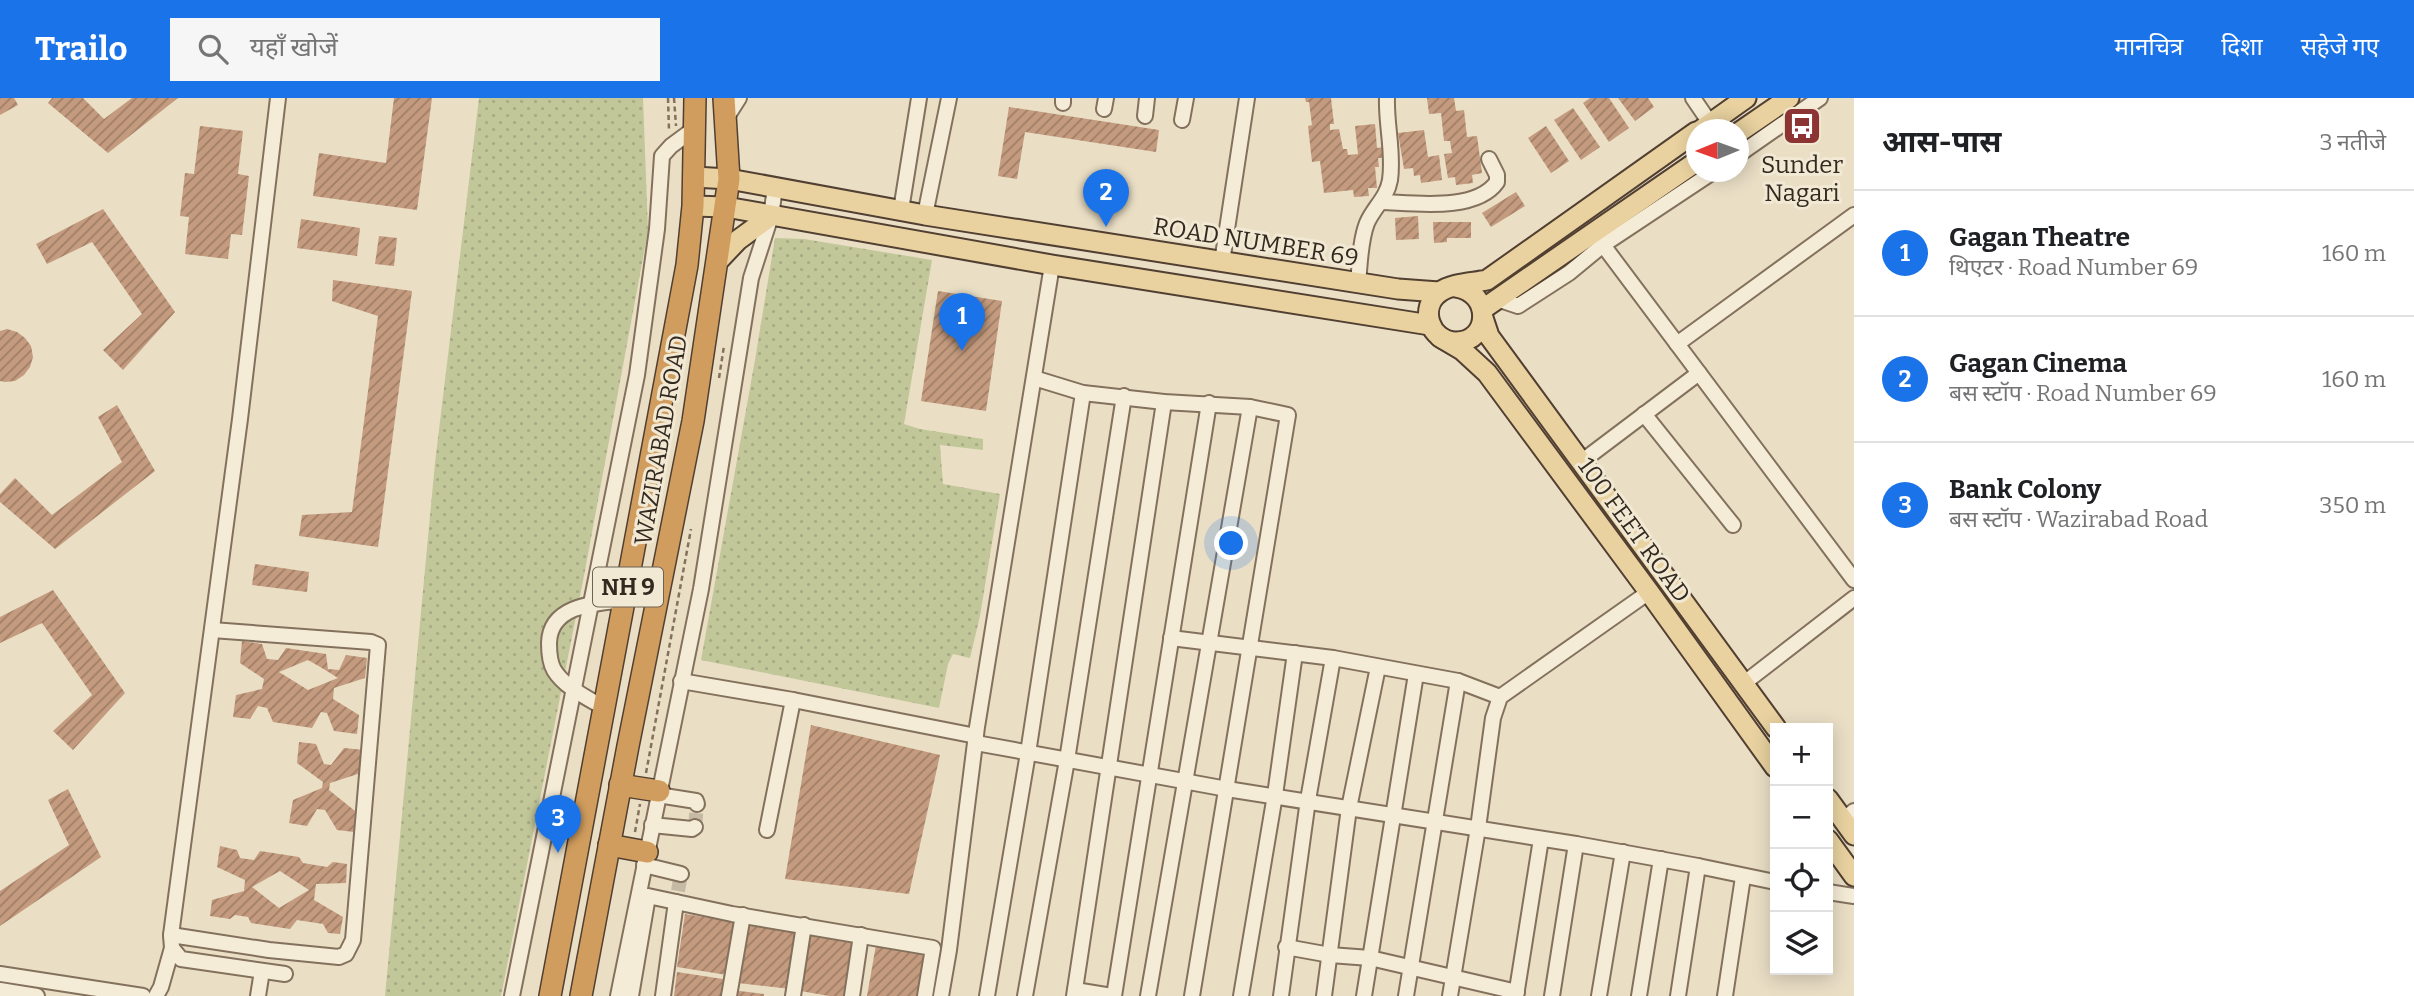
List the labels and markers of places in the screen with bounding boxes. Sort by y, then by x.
bus stop icon: Sunder Nagari [1781,105,1823,147]
place label: Sunder Nagari [1761,151,1843,207]
pin: 2 [1083,169,1129,227]
pin: 1 [939,293,985,351]
pin: 3 [535,795,581,853]

